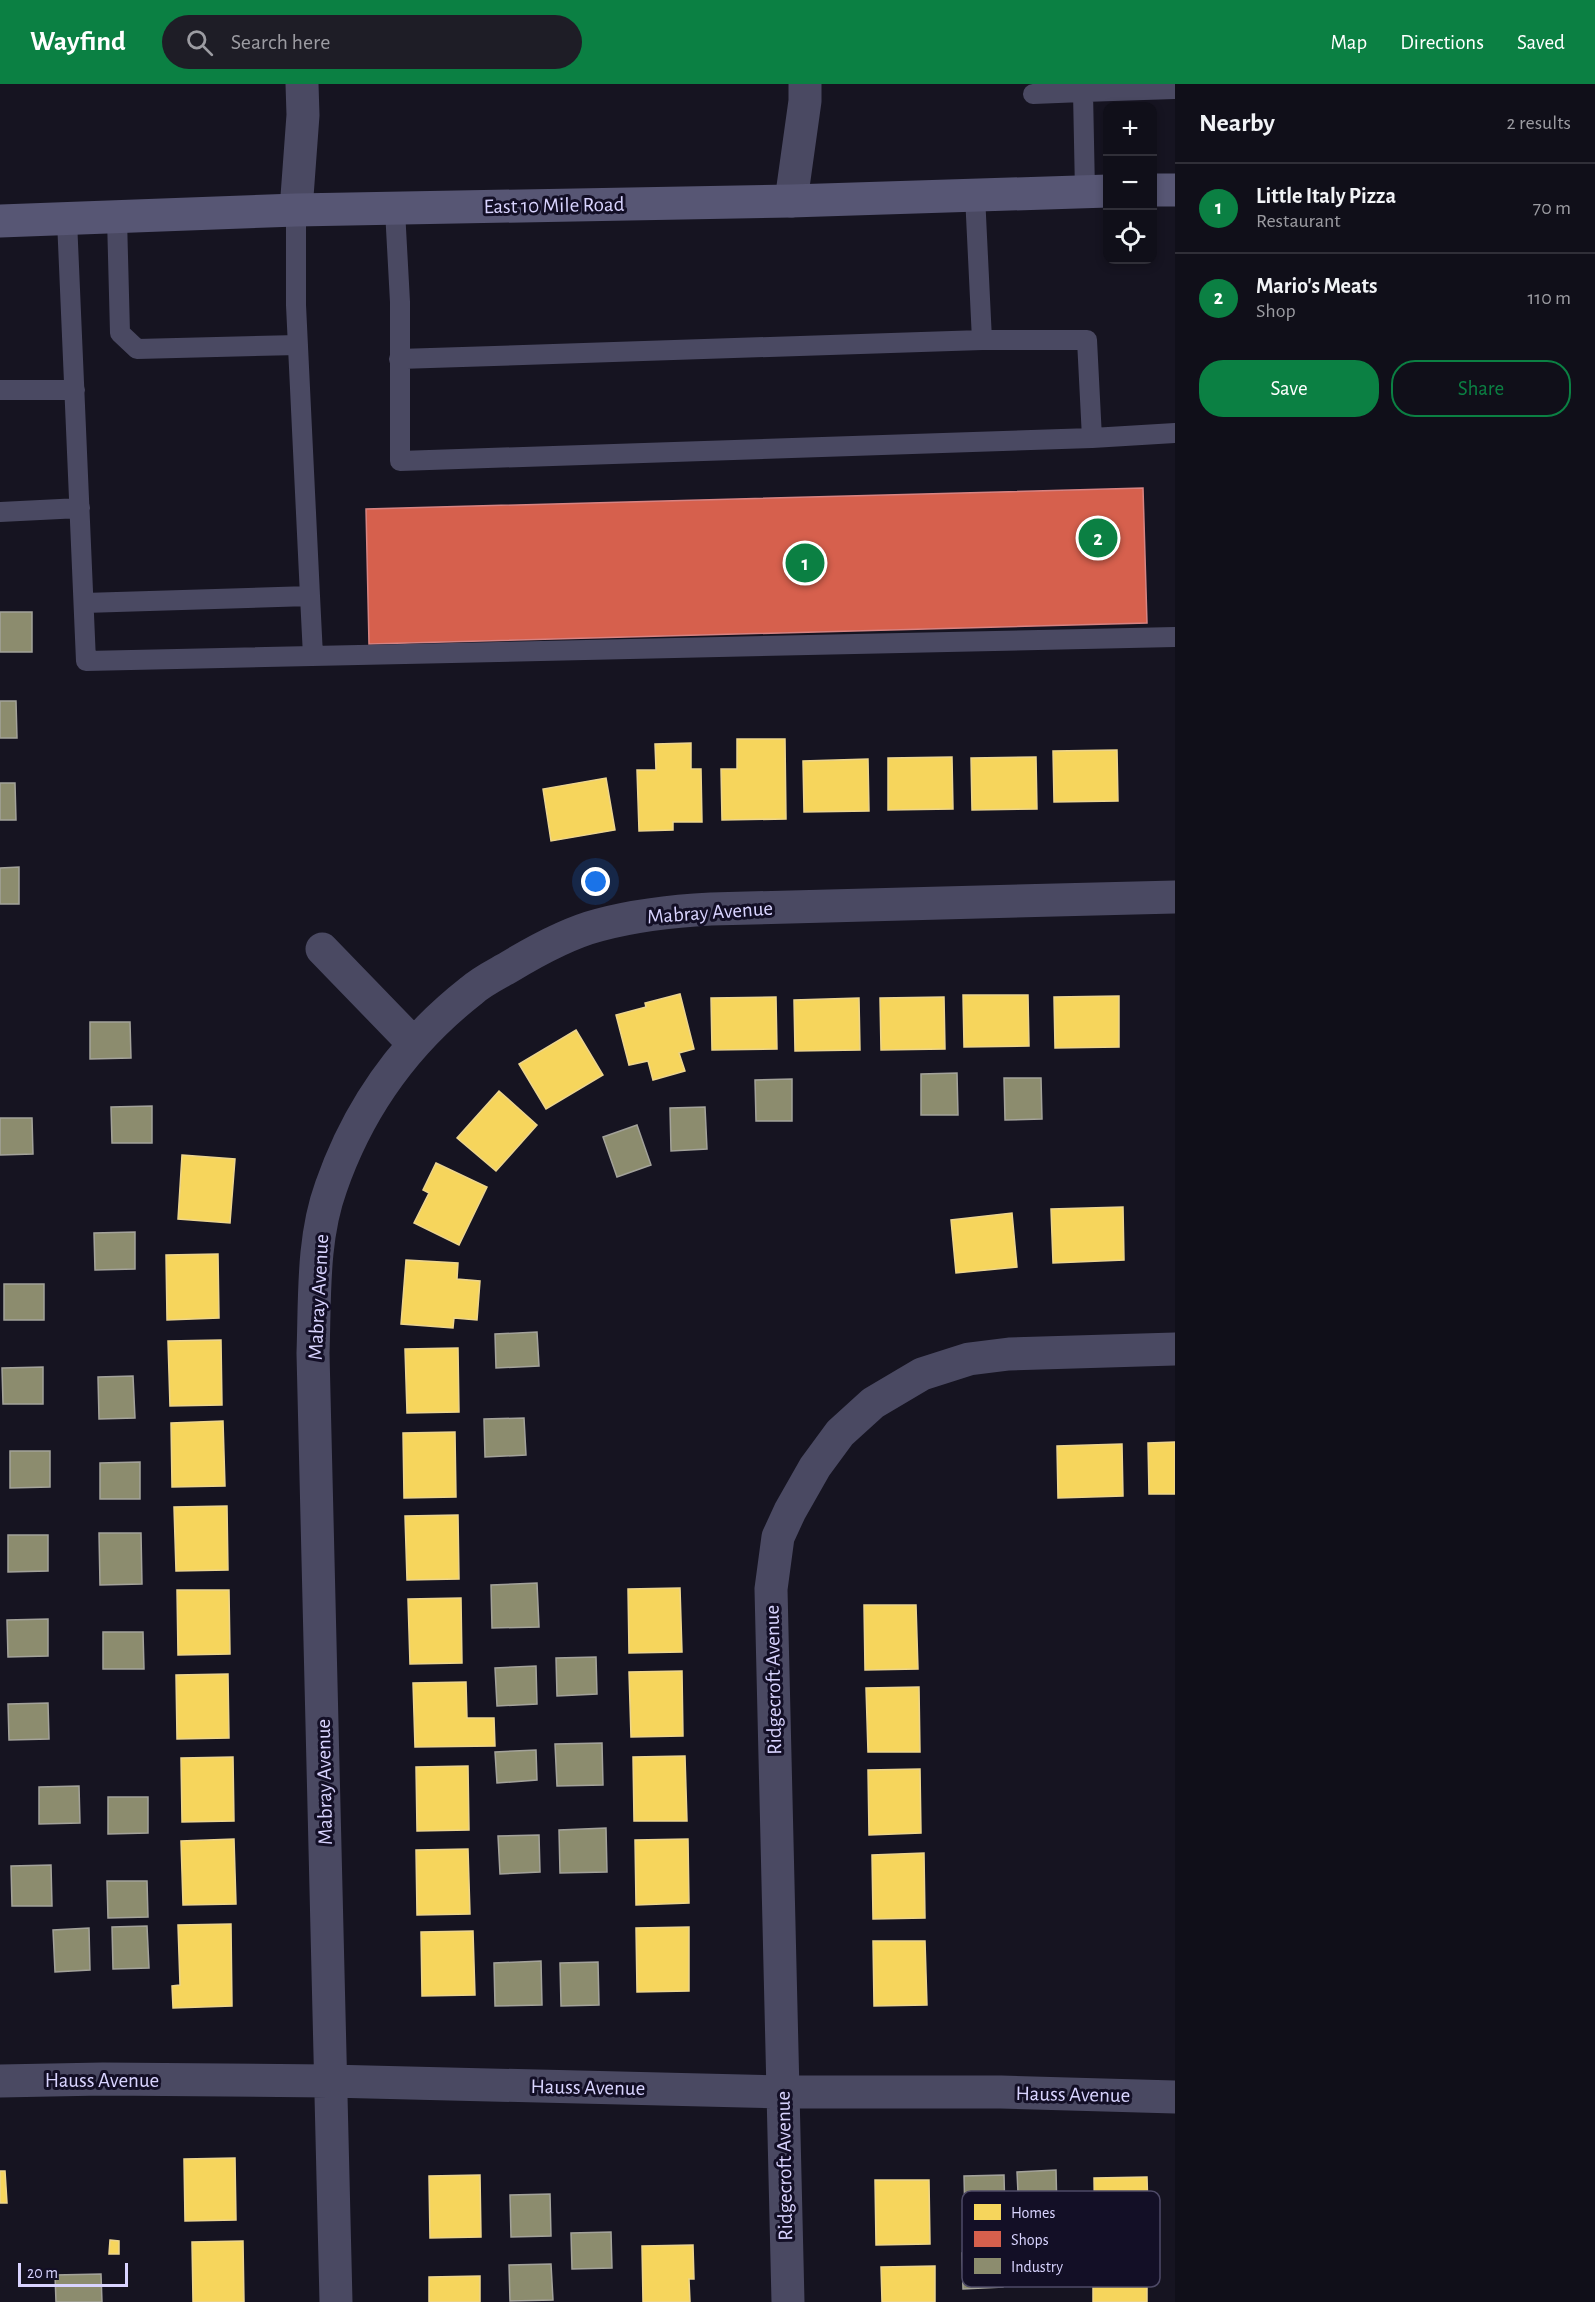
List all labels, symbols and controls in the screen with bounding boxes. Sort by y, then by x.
search box [162,15,582,69]
icon: search [183,26,216,59]
text: Wayfind [30,28,126,56]
text: Search here [231,31,330,53]
text: Map [1331,32,1367,53]
text: Directions [1400,32,1484,53]
text: Saved [1517,32,1565,53]
map controls [1103,102,1157,264]
button: + [1103,102,1157,156]
text: Nearby [1199,110,1275,136]
text: 2 results [1507,113,1571,133]
button: − [1103,156,1157,210]
text: Little Italy Pizza [1256,185,1396,207]
street label: East 10 Mile Road [483,194,625,217]
text: 1 [1215,198,1222,218]
text: 70 m [1533,198,1571,218]
button: locate [1103,210,1157,264]
text: Restaurant [1256,211,1341,231]
text: Mario's Meats [1256,275,1377,297]
text: 2 [1214,288,1223,308]
text: 110 m [1527,288,1571,308]
text: Shop [1256,301,1296,321]
button: Save [1199,360,1379,417]
button: Share [1391,360,1571,417]
pin: 2 [1078,516,1118,560]
pin: 1 [786,540,824,586]
your location [581,867,610,896]
street label: Mabray Avenue [646,898,774,927]
street label: Mabray Avenue [305,1233,332,1361]
street label: Ridgecroft Avenue [762,1605,785,1755]
street label: Mabray Avenue [313,1719,336,1845]
street label: Hauss Avenue [45,2070,159,2091]
street label: Hauss Avenue [531,2076,645,2099]
street label: Hauss Avenue [1016,2083,1130,2106]
street label: Ridgecroft Avenue [773,2091,796,2241]
legend [962,2191,1160,2287]
text: Homes [1011,2205,1055,2221]
text: Shops [1011,2232,1049,2248]
text: Industry [1011,2259,1063,2276]
scale bar [18,2260,128,2288]
text: 20 m [27,2265,58,2281]

